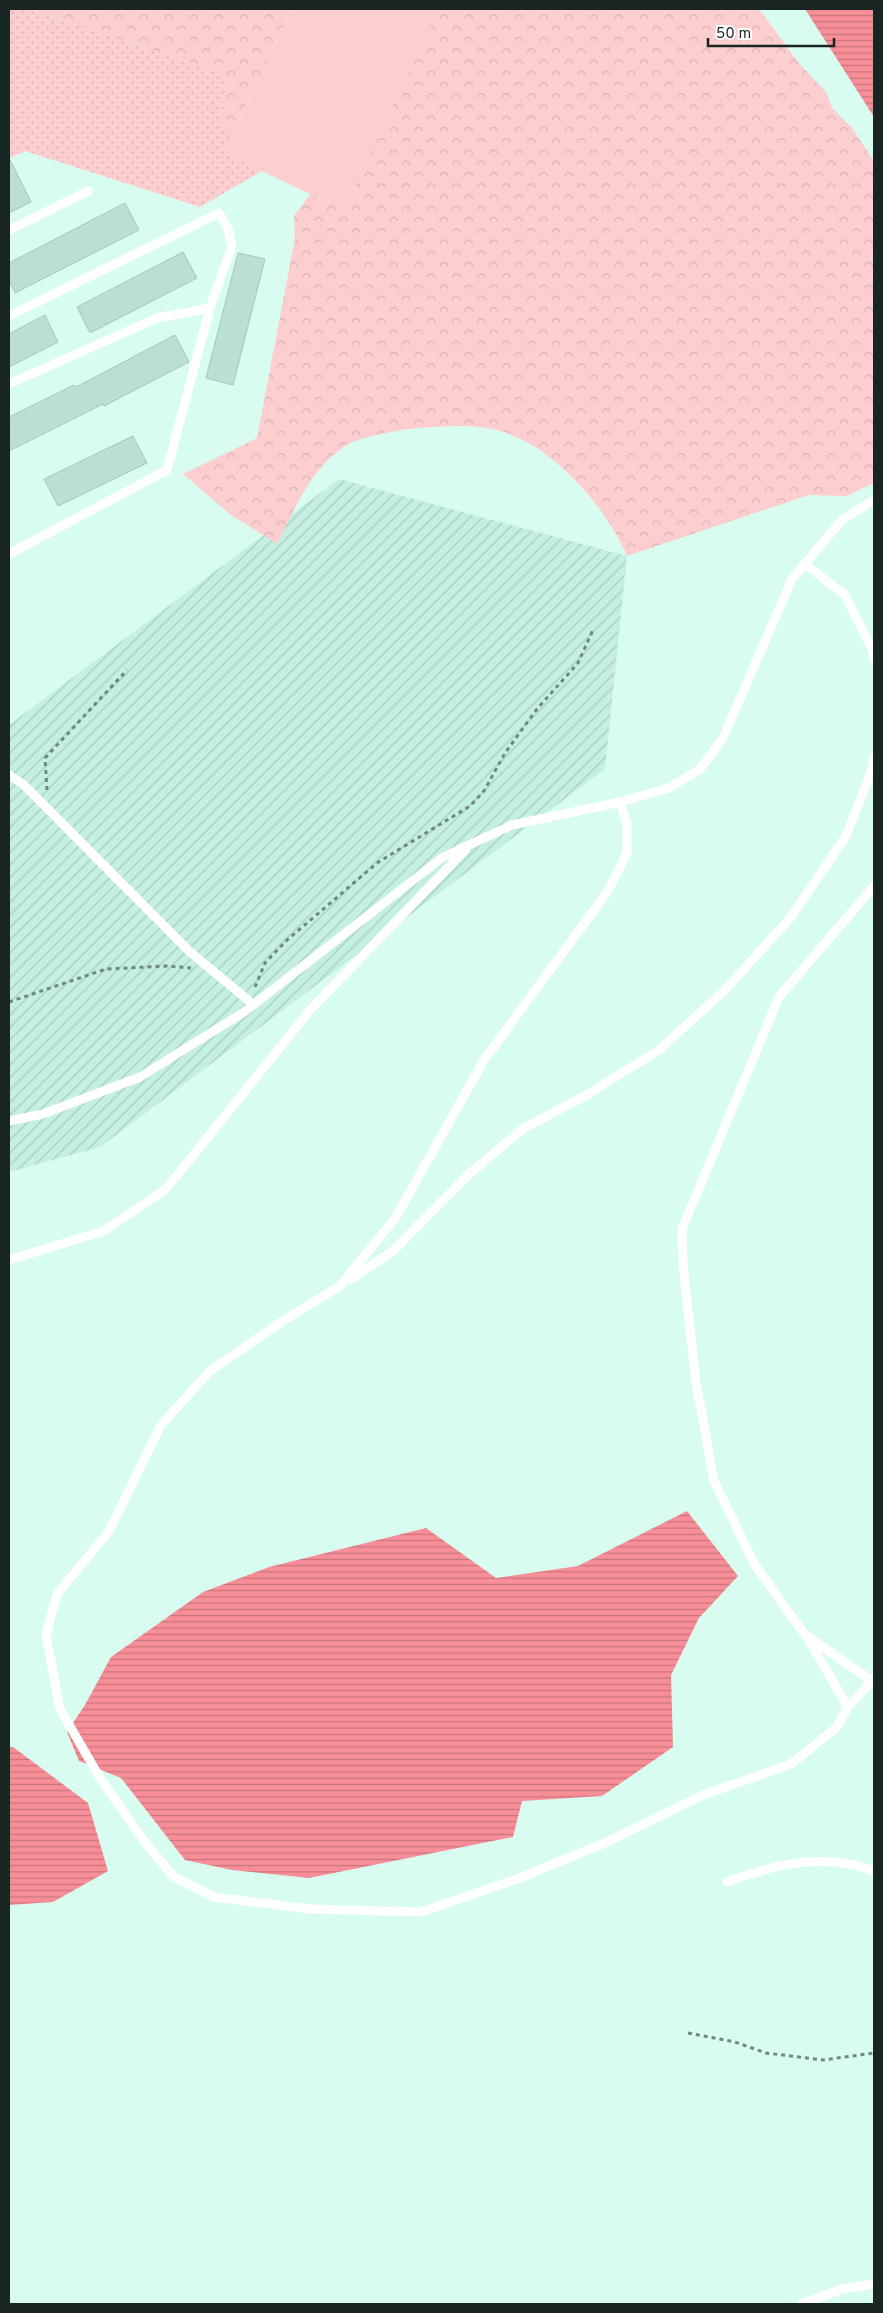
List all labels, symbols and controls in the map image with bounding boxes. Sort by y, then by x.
scale bar [708,15,834,47]
text: 50 m [716,25,751,44]

